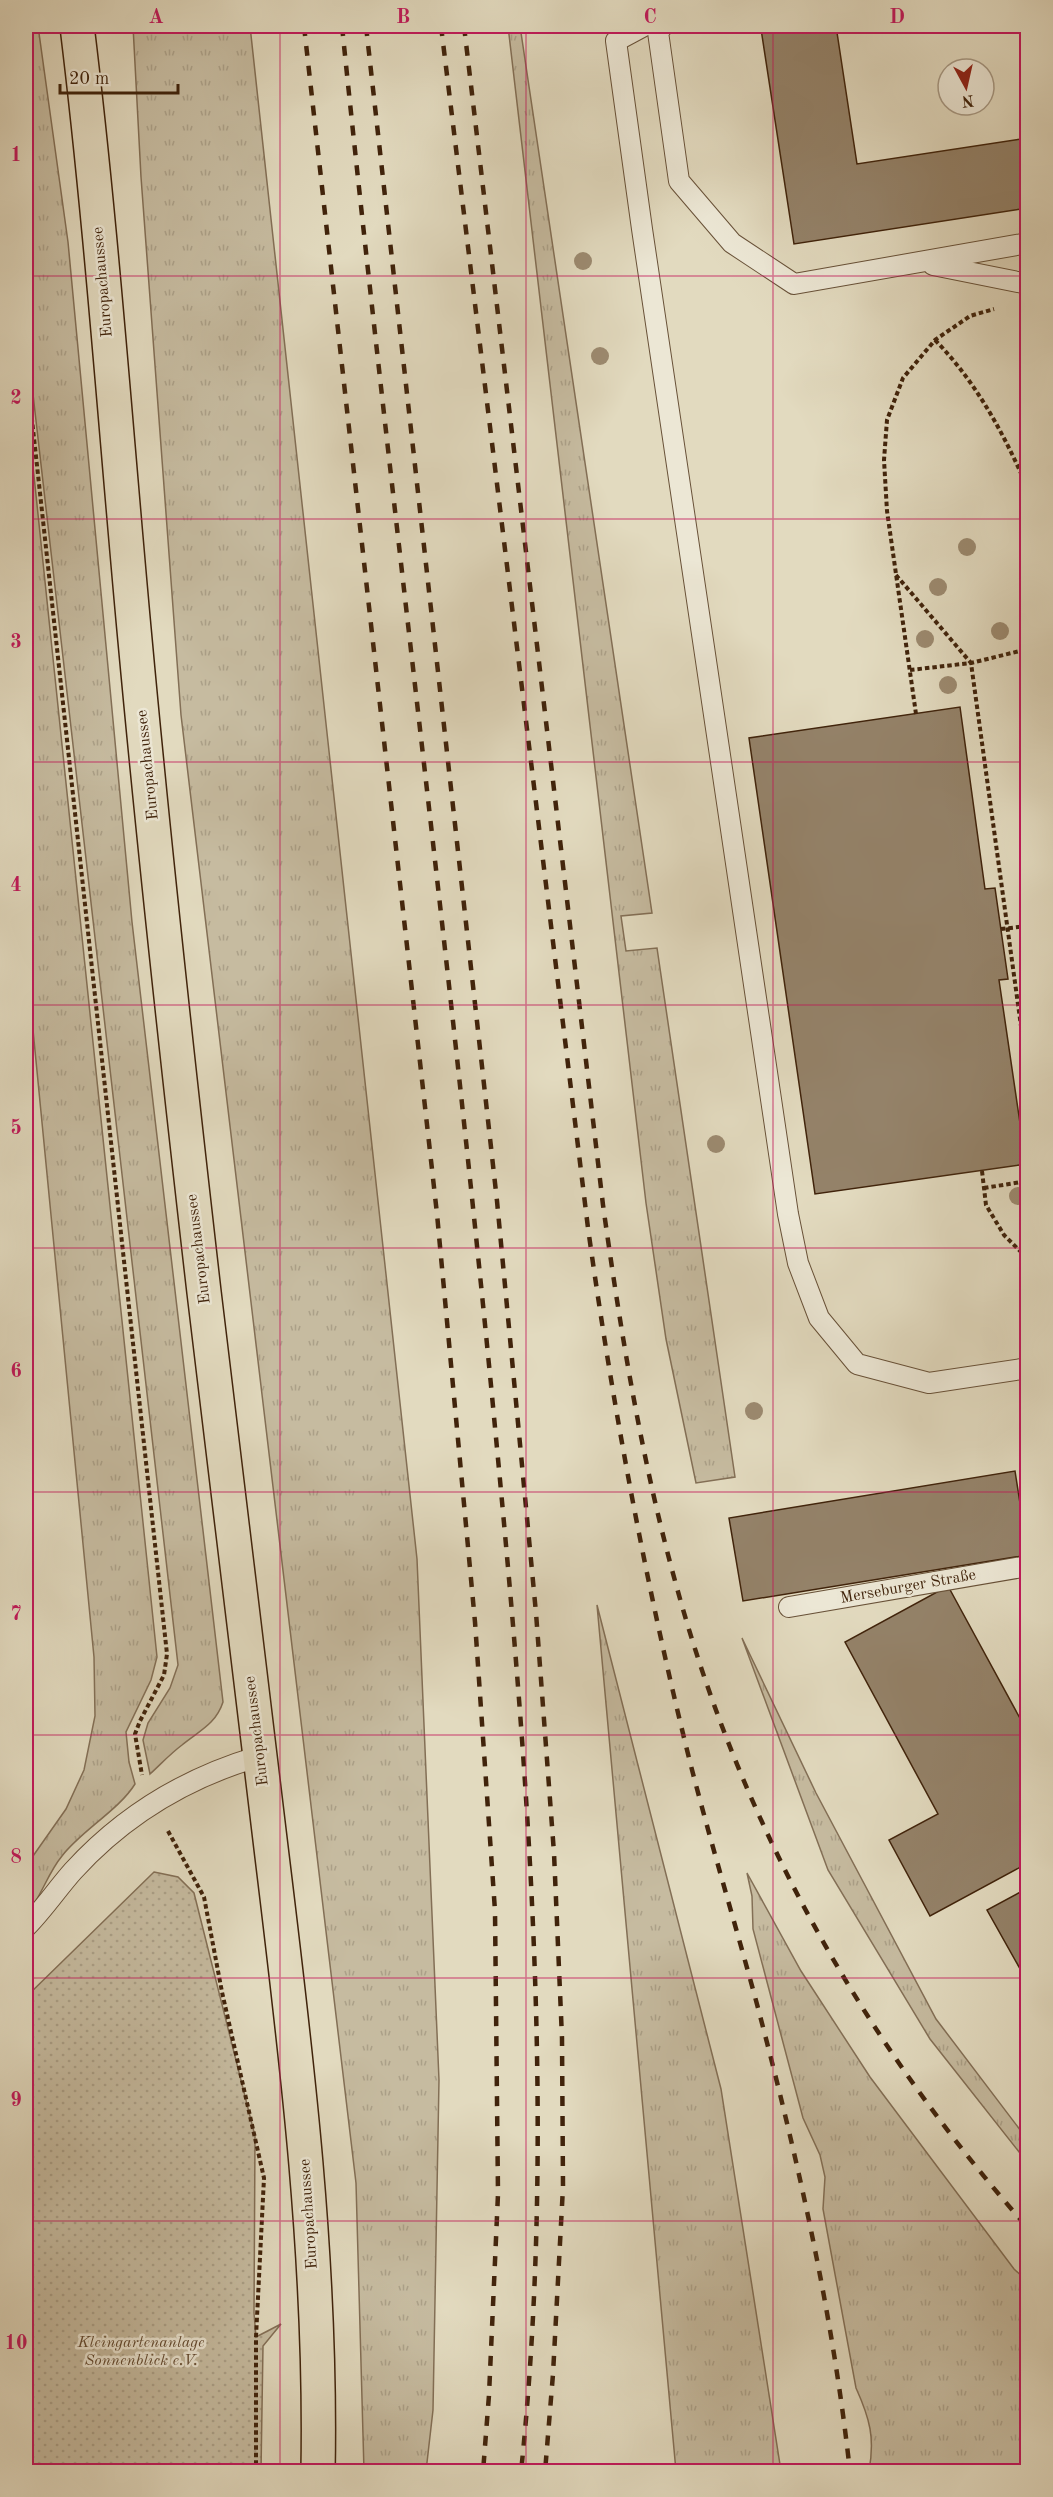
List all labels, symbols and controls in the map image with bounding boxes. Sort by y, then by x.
text: A [148,8,164,28]
text: B [396,8,410,28]
text: C [643,8,657,28]
text: D [889,8,905,28]
scale bar [60,57,178,95]
north arrow [936,57,996,117]
text: 20 m [69,70,109,88]
text: N [960,91,975,109]
text: 1 [10,146,22,166]
street label: Europachaussee [90,226,116,338]
text: 2 [10,389,22,409]
text: 3 [10,633,22,653]
street label: Europachaussee [134,709,162,821]
text: 4 [10,876,22,896]
text: 5 [10,1118,22,1139]
street label: Europachaussee [184,1193,214,1305]
text: 6 [10,1362,22,1382]
street label: Merseburger Straße [839,1567,977,1607]
text: 7 [10,1605,22,1625]
street label: Europachaussee [242,1675,272,1787]
text: 8 [10,1848,22,1868]
text: 9 [10,2091,22,2111]
street label: Europachaussee [297,2158,321,2270]
text: 10 [4,2334,28,2354]
park label: Kleingartenanlage Sonnenblick e.V. [77,2335,205,2369]

